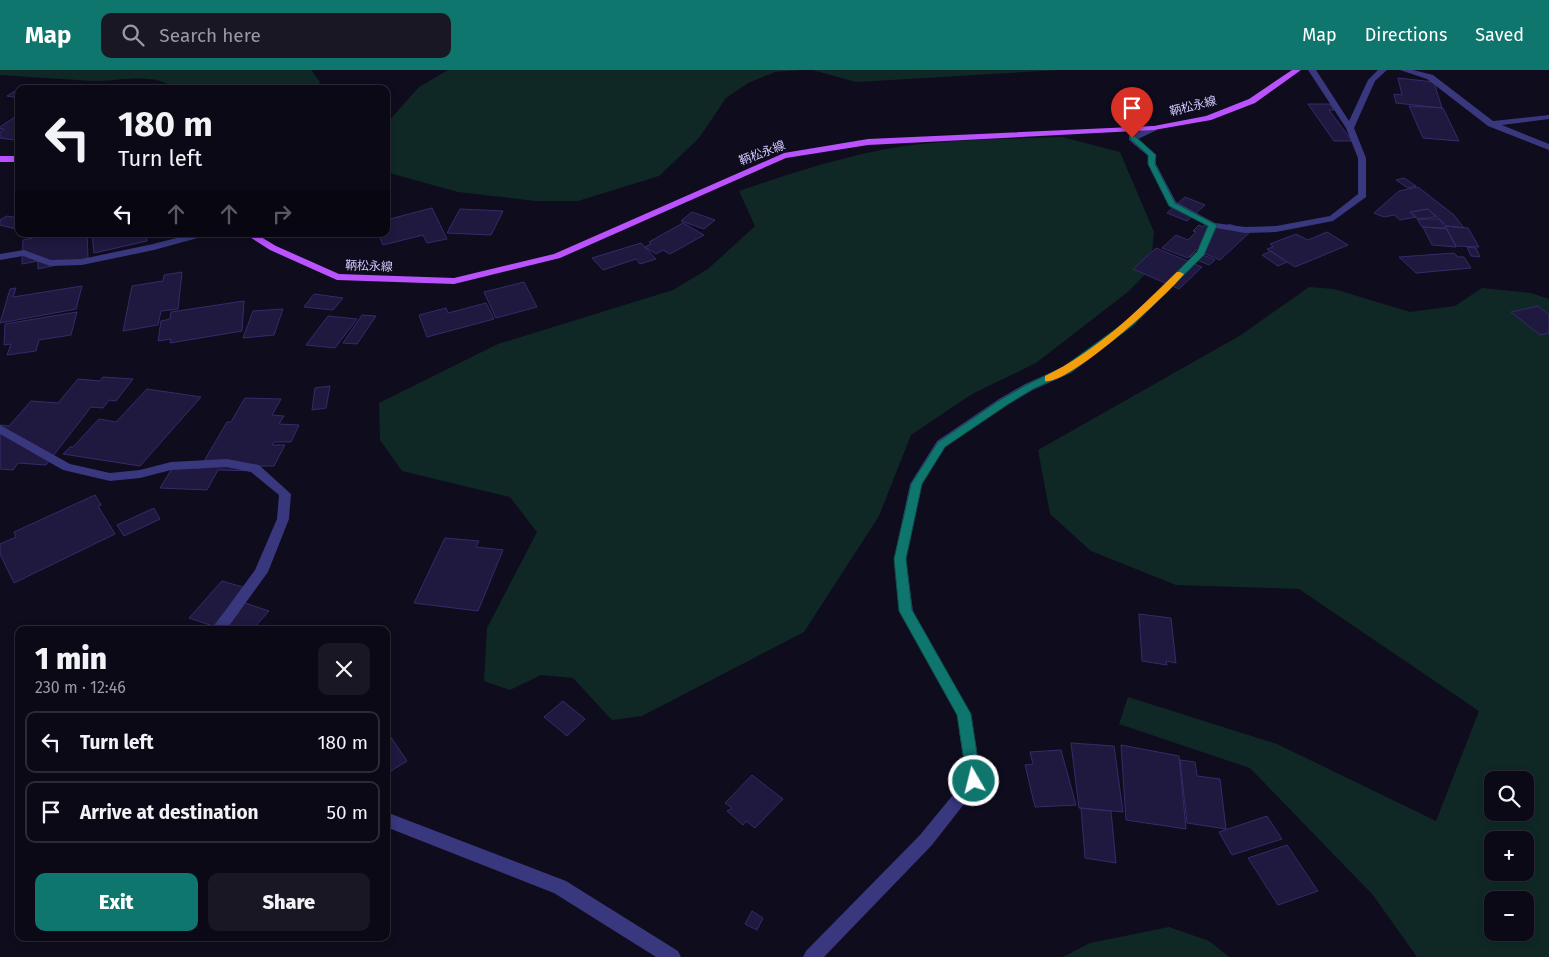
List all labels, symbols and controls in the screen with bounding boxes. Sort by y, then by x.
search box [101,13,451,58]
text: Map [25,21,71,49]
icon: search [119,21,147,49]
text: Search here [159,24,261,47]
text: Map [1302,24,1337,46]
text: Directions [1365,24,1447,46]
text: Saved [1475,24,1524,46]
pin [1111,87,1153,138]
street label: 鞆松永線 [1168,93,1218,119]
icon: arrive [1118,94,1146,122]
text: 180 m [118,103,213,145]
icon: left [35,105,100,170]
street label: 鞆松永線 [737,138,787,168]
text: Turn left [118,145,202,172]
icon: left [109,200,137,228]
icon: ahead [162,200,190,228]
icon: ahead [215,200,243,228]
icon: right [268,200,296,228]
street label: 鞆松永線 [345,258,393,274]
text: 1 min [35,641,107,677]
button: close [318,643,370,695]
text: 230 m · 12:46 [35,678,126,697]
icon: left [37,728,65,756]
text: Turn left [80,731,154,754]
text: 180 m [317,731,368,754]
position arrow [947,754,999,806]
map controls [1484,771,1534,941]
button: search [1484,771,1534,821]
icon: arrive [37,798,65,826]
text: Arrive at destination [80,801,259,824]
text: 50 m [327,801,368,824]
button: + [1484,831,1534,881]
button: Exit [35,873,198,931]
button: Share [208,873,370,931]
button: − [1484,891,1534,941]

